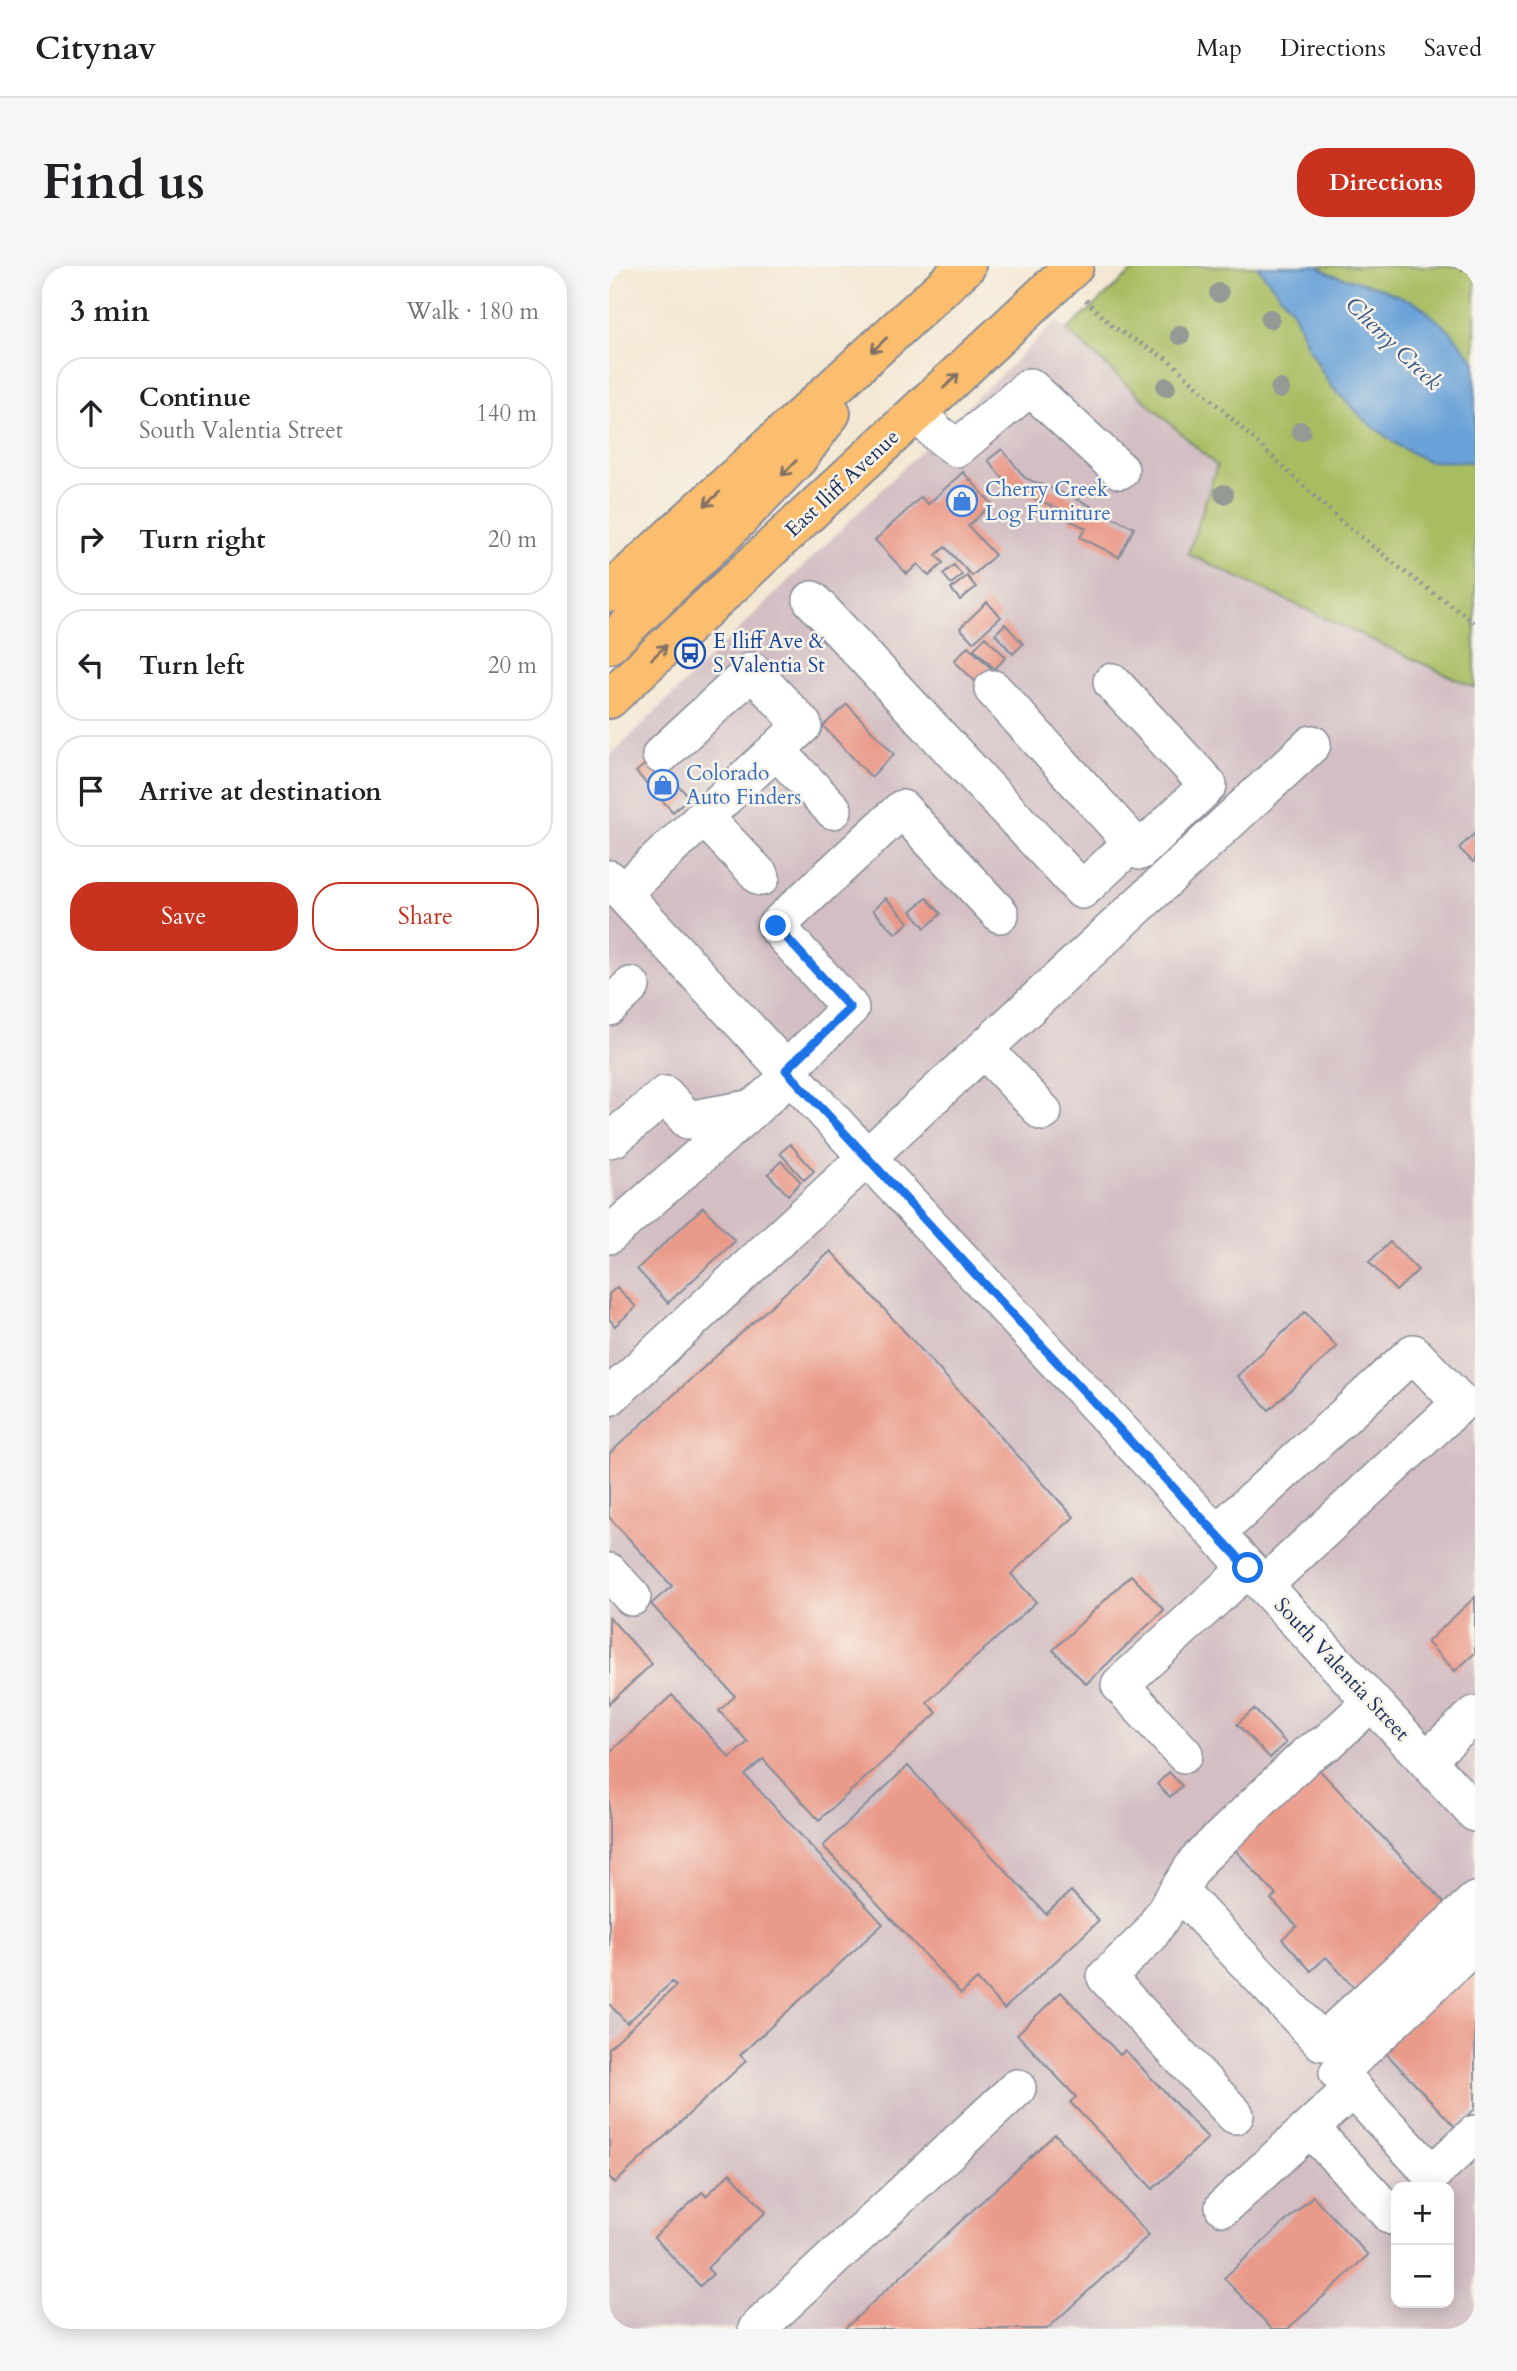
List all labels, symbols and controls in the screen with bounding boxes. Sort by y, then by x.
text: Citynav [35,26,156,71]
text: Map [1196,32,1242,65]
text: Directions [1280,32,1386,65]
text: Saved [1424,32,1482,65]
button: Directions [1297,148,1475,217]
text: Find us [42,149,205,216]
water label: Cherry Creek [1339,289,1449,398]
text: 3 min [70,291,150,332]
text: Walk · 180 m [406,296,539,327]
one-way arrow [871,336,889,353]
one-way arrow [942,373,960,389]
text: Continue [139,380,251,415]
icon: ahead [72,394,110,432]
text: 140 m [476,398,537,429]
text: South Valentia Street [139,415,343,446]
street label: East Iliff Avenue [779,423,906,544]
one-way arrow [781,459,798,476]
place label: Cherry Creek Log Furniture [985,475,1111,528]
shop icon: Cherry Creek Log Furniture [945,484,979,518]
one-way arrow [703,491,721,507]
icon: right [72,520,110,558]
text: Turn right [139,522,266,557]
text: 20 m [488,524,537,555]
place label: E Iliff Ave & S Valentia St [713,627,825,680]
bus stop icon: E Iliff Ave & S Valentia St [673,636,707,670]
one-way arrow [650,644,667,661]
icon: left [72,646,110,684]
text: Turn left [139,648,244,683]
text: 20 m [488,650,537,681]
place label: Colorado Auto Finders [686,759,801,812]
shop icon: Colorado Auto Finders [646,768,680,802]
icon: arrive [72,772,110,810]
text: Arrive at destination [139,774,382,809]
button: Save [70,882,298,951]
button: Share [312,882,539,951]
route end [760,910,791,941]
route start [1232,1552,1263,1583]
street label: South Valentia Street [1268,1591,1416,1748]
map controls [1391,2182,1454,2308]
button: + [1391,2182,1454,2245]
button: − [1391,2245,1454,2308]

